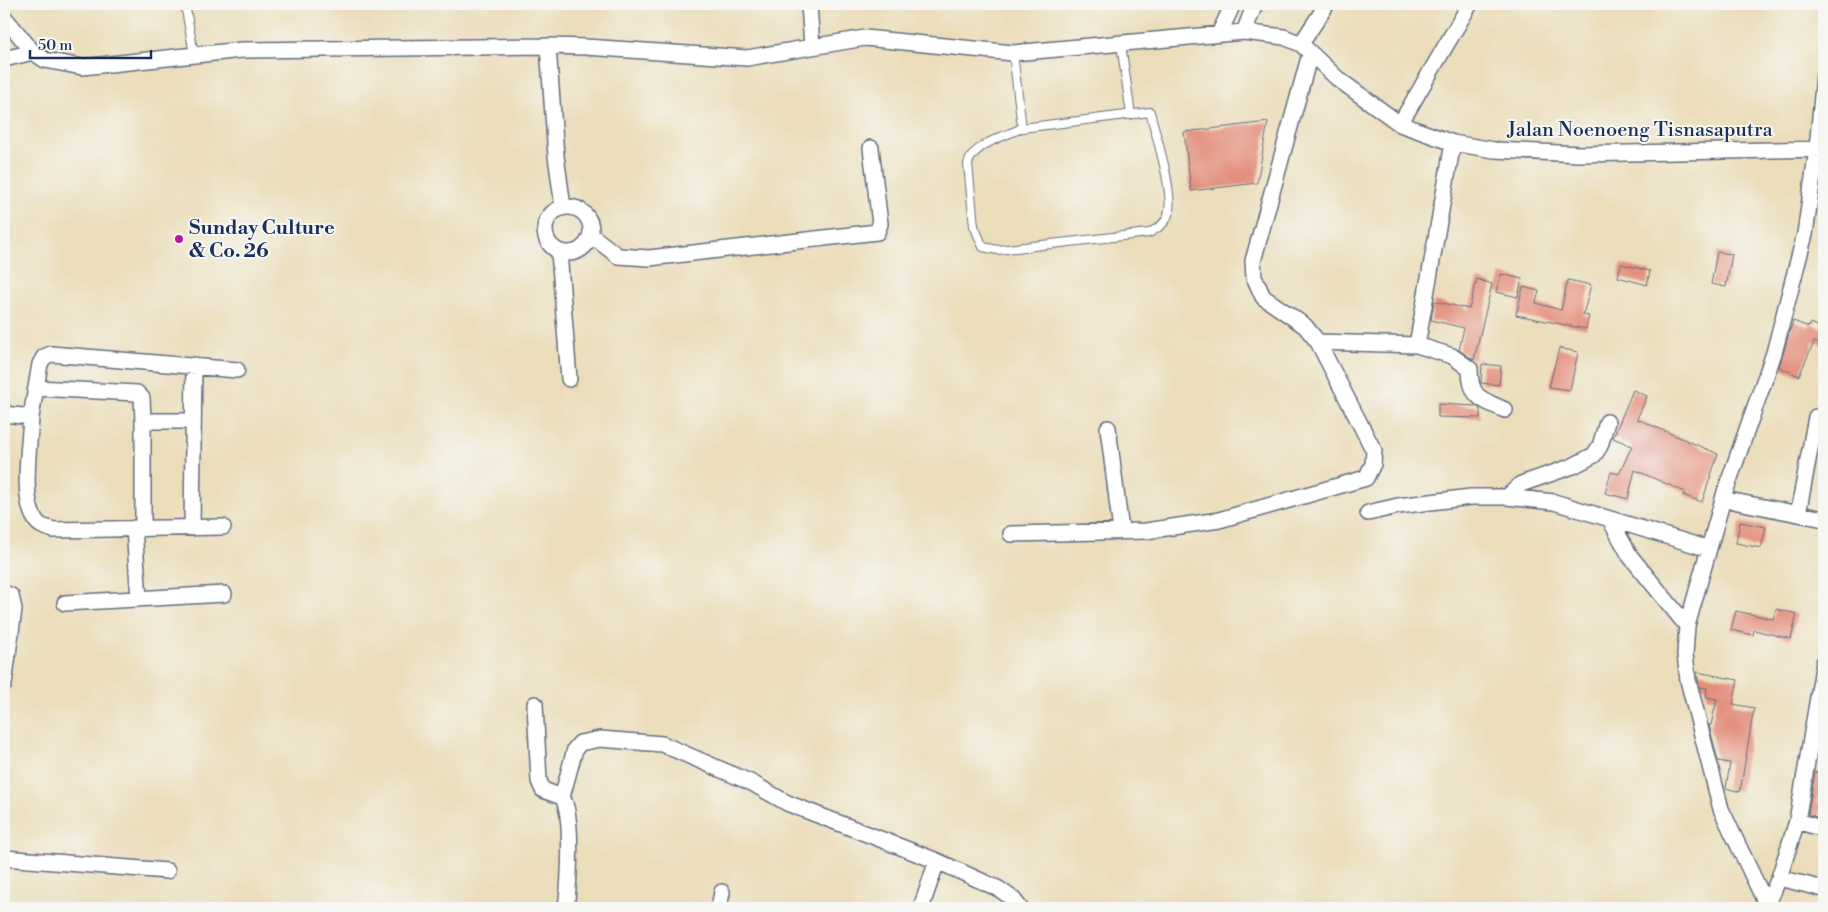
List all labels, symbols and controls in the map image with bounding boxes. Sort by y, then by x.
scale bar [30,28,151,60]
text: 50 m [38,36,72,55]
street label: Jalan Noenoeng Tisnasaputra [1506,118,1774,143]
place label: Sunday Culture & Co. 26 [189,216,335,264]
marker: Sunday Culture & Co. 26 [173,233,185,245]

